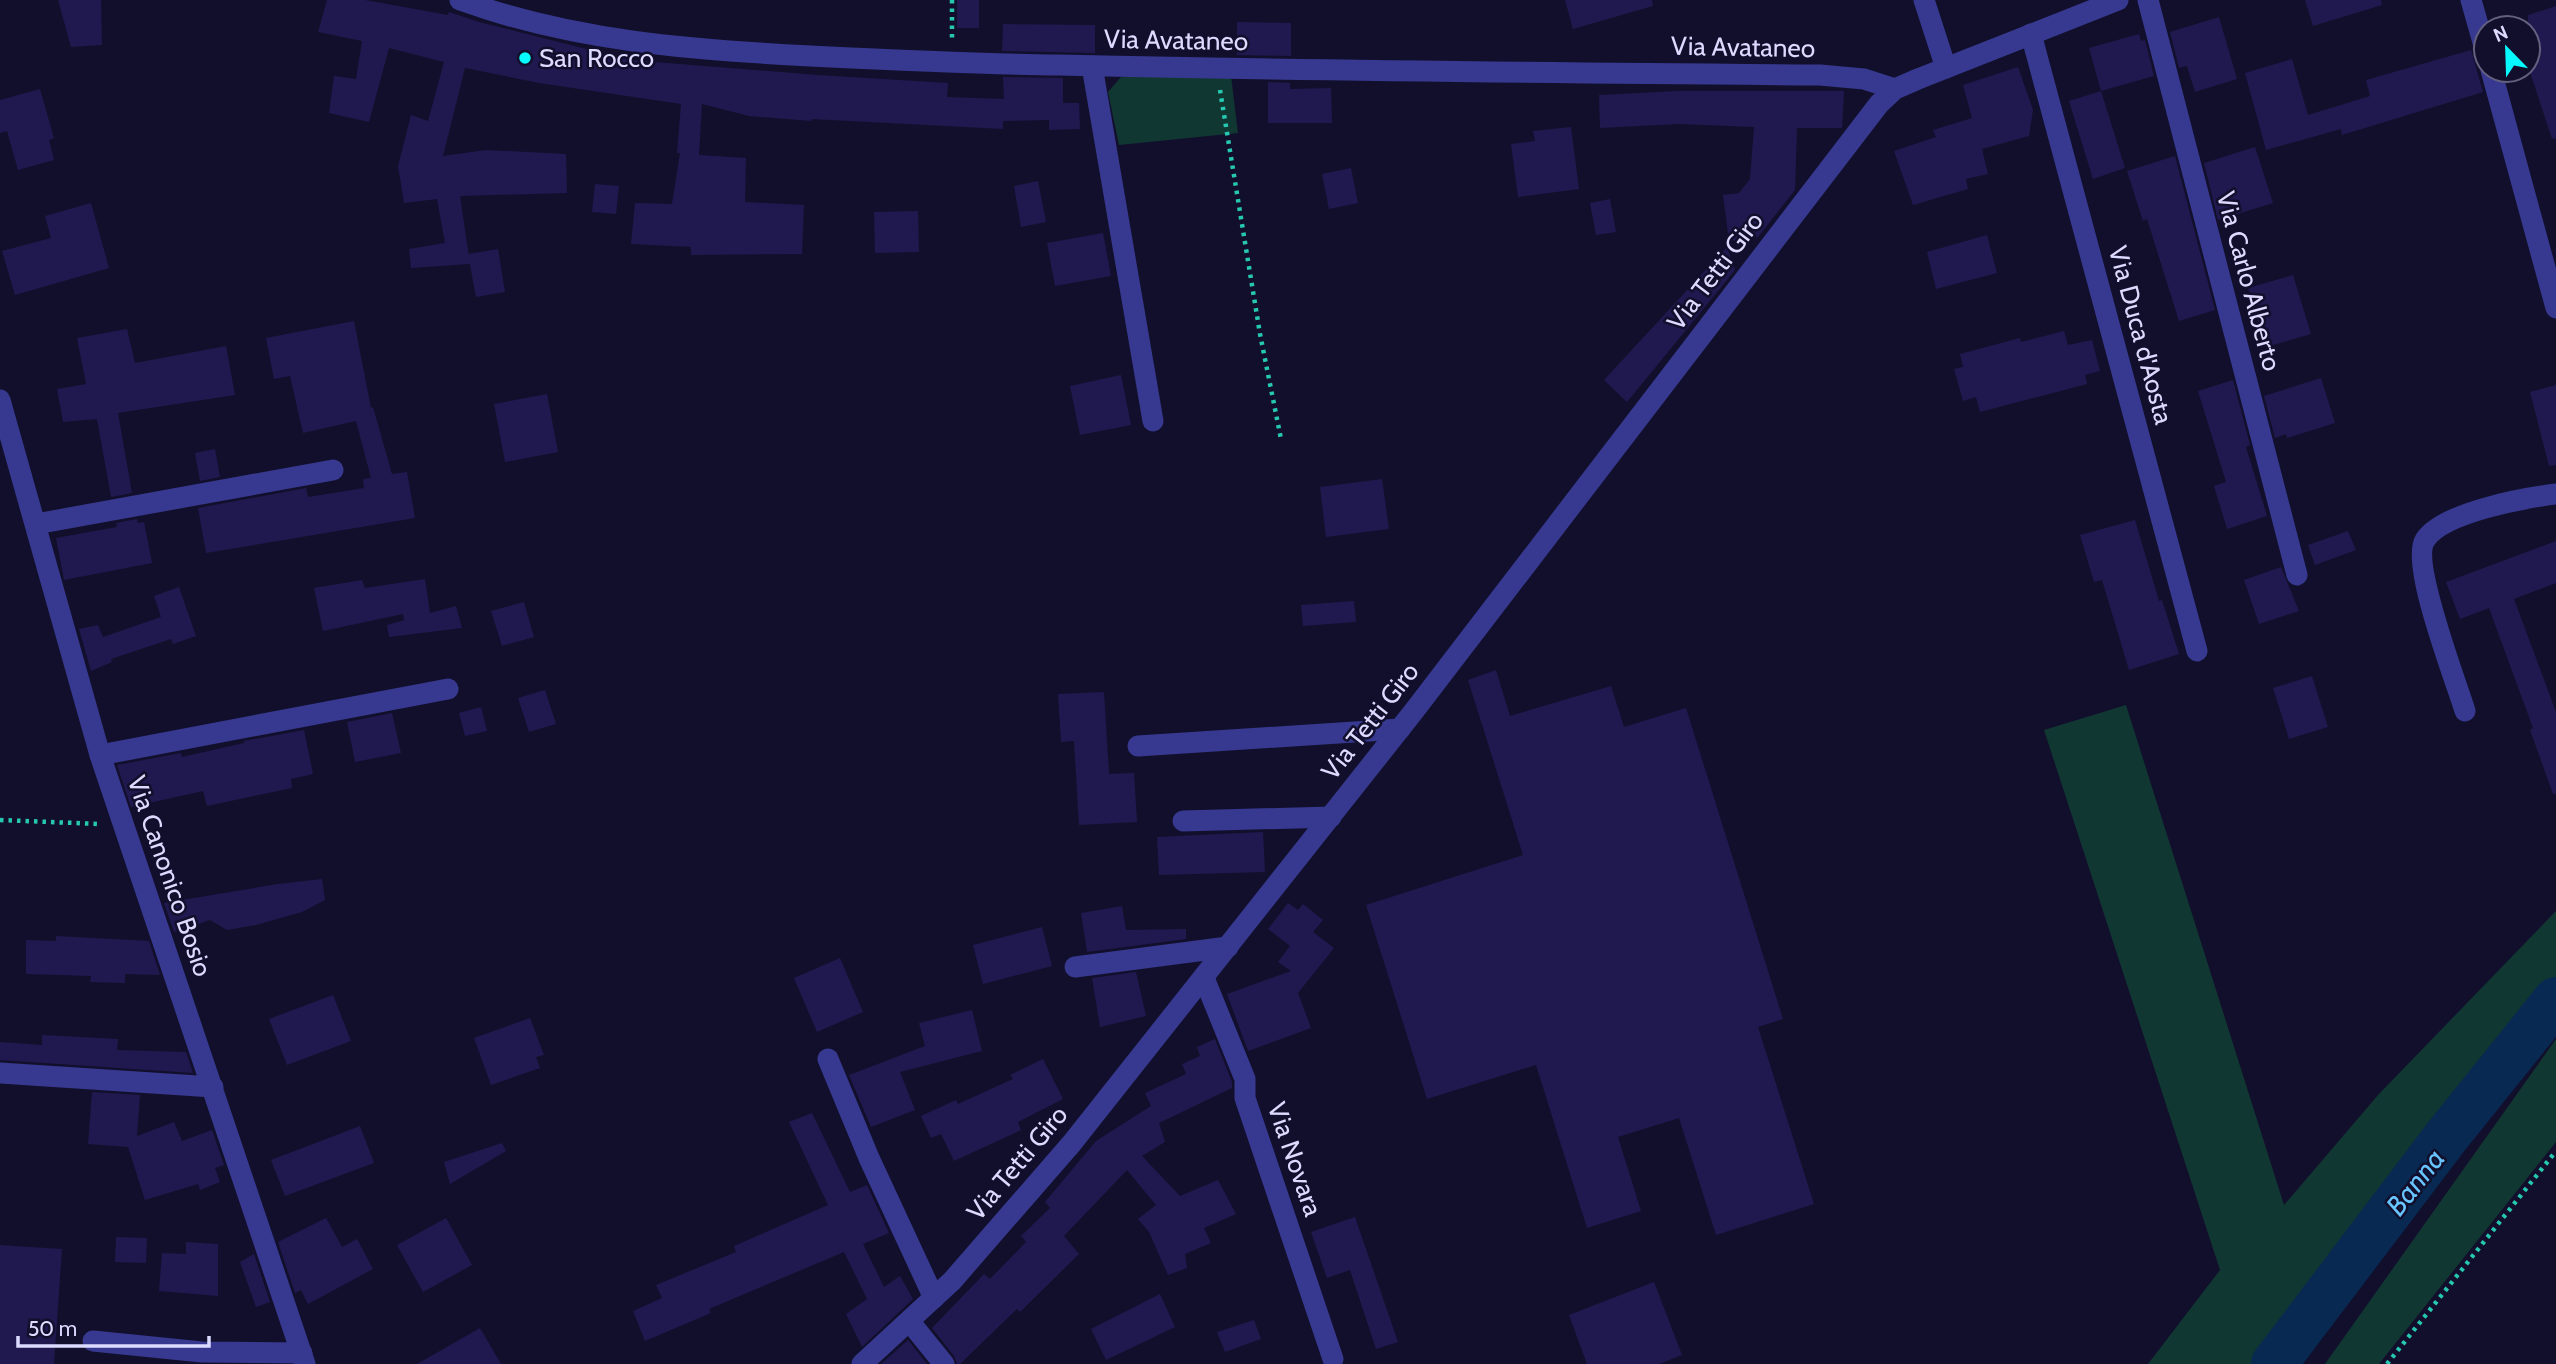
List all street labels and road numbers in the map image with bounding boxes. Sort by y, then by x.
street label: Via Avataneo [1104,23,1248,57]
street label: Via Avataneo [1671,30,1815,64]
street label: Via Carlo Alberto [2210,188,2288,374]
street label: Via Tetti Giro [1660,206,1770,336]
street label: Via Duca d'Aosta [2102,242,2180,428]
street label: Via Tetti Giro [1314,656,1426,786]
street label: Via Canonico Bosio [121,771,219,981]
street label: Via Novara [1261,1098,1330,1221]
street label: Via Tetti Giro [960,1099,1074,1227]

